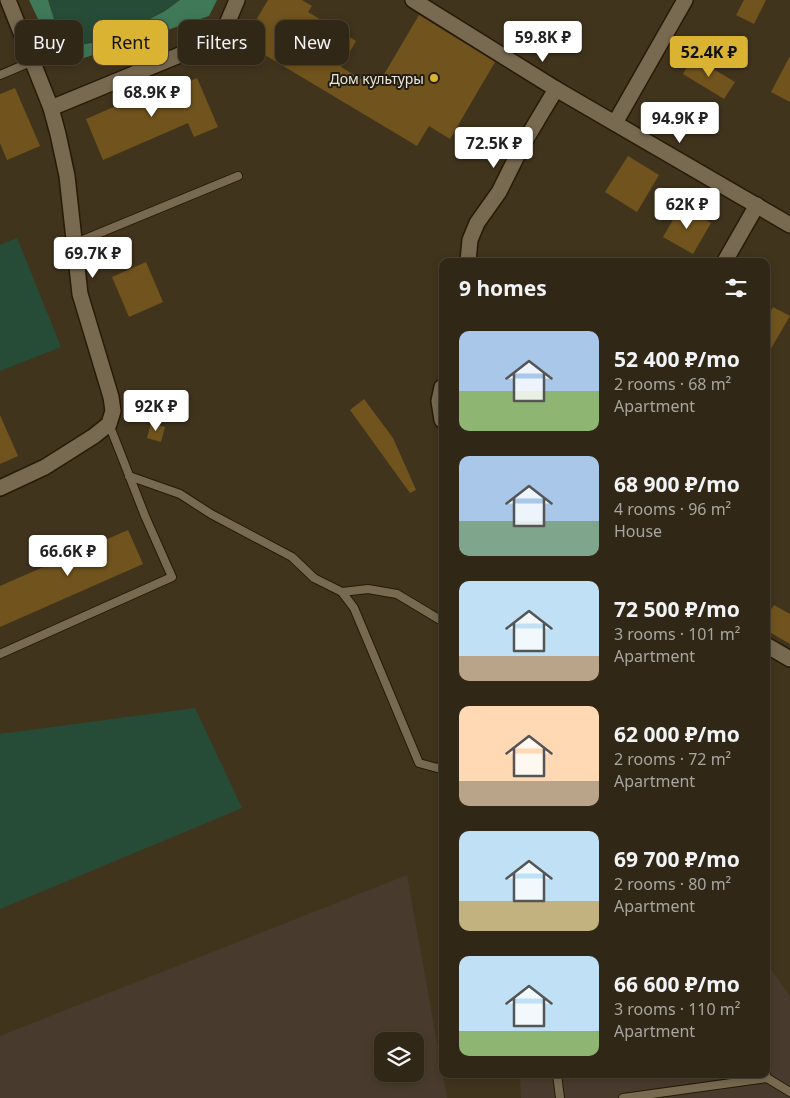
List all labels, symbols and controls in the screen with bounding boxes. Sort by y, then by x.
chip: Buy [15,20,83,65]
chip: Rent [93,20,168,65]
chip: Filters [178,20,265,65]
chip: New [275,20,349,65]
pin: 59.8K ₽ [497,20,589,63]
text: 59.8K ₽ [515,26,571,48]
pin: 52.4K ₽ [663,36,755,78]
text: 52.4K ₽ [681,41,737,63]
place label: Дом культуры [329,69,424,88]
marker: Дом культуры [428,72,440,84]
pin: 68.9K ₽ [106,76,198,118]
text: 68.9K ₽ [124,81,180,103]
pin: 94.9K ₽ [634,102,726,144]
text: 94.9K ₽ [652,107,708,129]
pin: 72.5K ₽ [448,126,540,169]
text: 72.5K ₽ [466,132,522,154]
pin: 62K ₽ [652,188,722,230]
text: 62K ₽ [666,193,708,215]
pin: 69.7K ₽ [47,236,139,279]
text: 69.7K ₽ [65,242,121,264]
text: 9 homes [459,274,547,302]
icon: filters [722,274,750,302]
text: 52 400 ₽/mo [614,345,740,373]
icon: home [499,351,559,411]
text: 2 rooms · 68 m² [614,373,731,395]
pin: 92K ₽ [121,390,191,432]
text: 92K ₽ [135,395,177,417]
text: Apartment [614,395,695,417]
text: 68 900 ₽/mo [614,470,740,498]
icon: home [499,476,559,536]
text: 4 rooms · 96 m² [614,498,731,520]
text: House [614,520,662,542]
pin: 66.6K ₽ [22,534,114,577]
text: 66.6K ₽ [40,540,96,562]
text: 72 500 ₽/mo [614,595,740,623]
icon: home [499,601,559,661]
text: 3 rooms · 101 m² [614,623,740,645]
text: Apartment [614,645,695,667]
text: 62 000 ₽/mo [614,720,740,748]
icon: home [499,726,559,786]
text: 2 rooms · 72 m² [614,748,731,770]
text: Apartment [614,770,695,792]
text: 69 700 ₽/mo [614,845,740,873]
icon: home [499,851,559,911]
text: 2 rooms · 80 m² [614,873,731,895]
text: Apartment [614,895,695,917]
text: 66 600 ₽/mo [614,970,740,998]
icon: home [499,976,559,1036]
text: 3 rooms · 110 m² [614,998,740,1020]
text: Apartment [614,1020,695,1042]
map controls [374,1032,424,1082]
button: layers [374,1032,424,1082]

